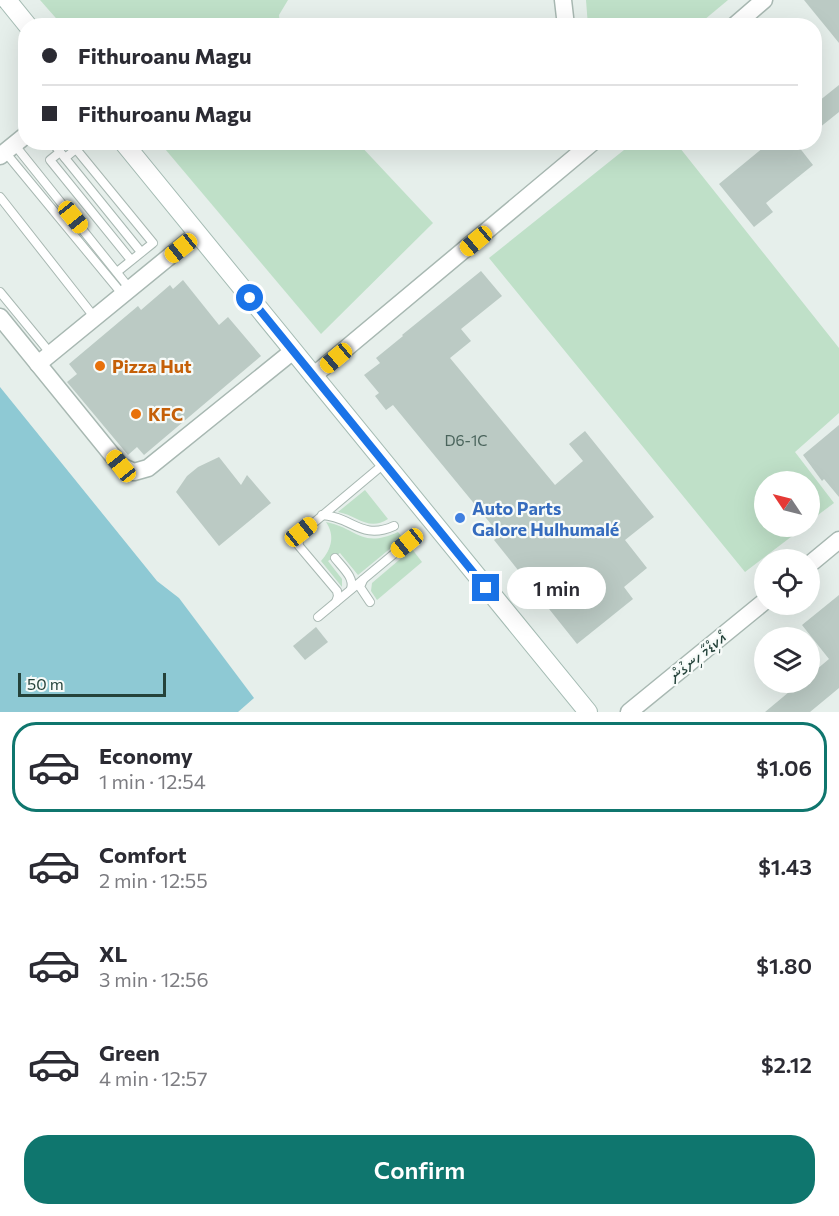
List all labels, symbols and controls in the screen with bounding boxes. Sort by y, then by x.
text: Fithuroanu Magu [78,42,252,69]
text: Fithuroanu Magu [78,100,252,127]
car [55,197,91,237]
car [456,223,496,259]
car [161,230,201,266]
route start [236,284,263,311]
car [316,340,356,376]
place label: Pizza Hut [112,355,192,377]
marker: Pizza Hut [93,359,107,373]
place label: KFC [148,403,183,425]
marker: KFC [129,407,143,421]
house number: D6-1C [444,431,488,449]
car [103,446,139,486]
north arrow [754,471,820,537]
map controls [754,471,820,693]
place label: Auto Parts Galore Hulhumalé [472,497,619,540]
marker: Auto Parts Galore Hulhumalé [453,511,467,525]
car [281,514,321,550]
car [387,525,427,561]
button: locate [754,549,820,615]
callout: 1 min [507,567,606,609]
route end [472,574,499,601]
text: 1 min [533,576,580,600]
street label: އޯކިޑްމާ ހިނގުން [663,625,733,688]
button: layers [754,627,820,693]
scale bar [18,670,166,698]
text: 50 m [27,674,64,693]
icon: car [27,740,81,794]
text: Economy [99,742,193,769]
text: $1.06 [756,754,812,781]
text: 1 min · 12:54 [99,769,206,793]
icon: car [27,839,81,893]
text: Comfort [99,841,187,868]
text: $1.43 [758,853,812,880]
text: 2 min · 12:55 [99,868,208,892]
icon: car [27,938,81,992]
text: XL [99,940,127,967]
text: $1.80 [756,952,812,979]
text: 3 min · 12:56 [99,967,209,991]
icon: car [27,1037,81,1091]
text: Green [99,1039,160,1066]
text: $2.12 [761,1051,812,1078]
text: 4 min · 12:57 [99,1066,208,1090]
button: Confirm [24,1135,815,1204]

